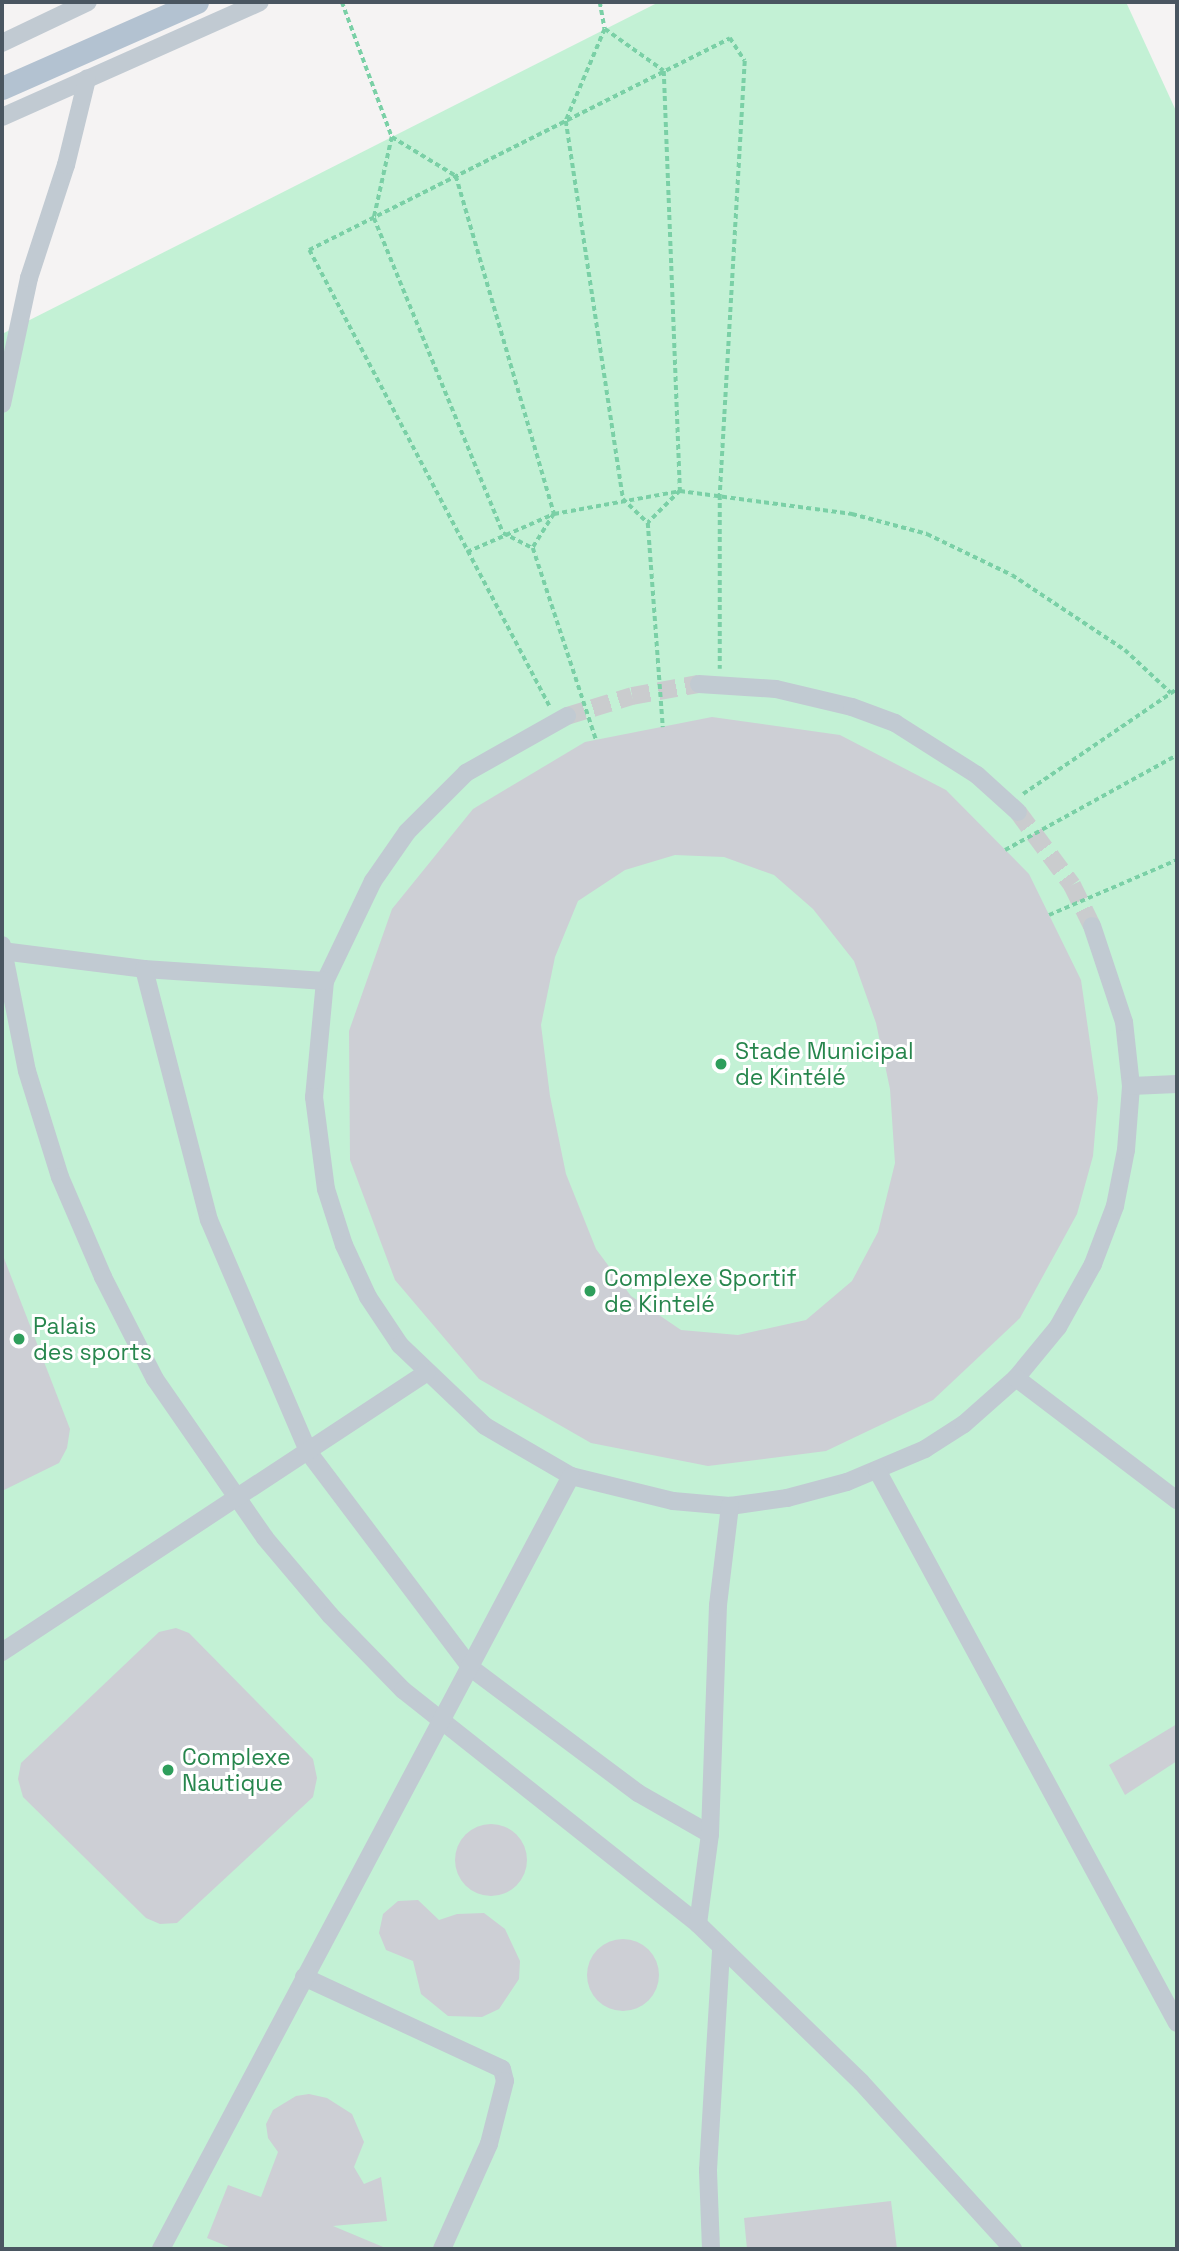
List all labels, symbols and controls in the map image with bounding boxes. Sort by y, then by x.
place label: Stade Municipal de Kintélé [735,1037,914,1091]
marker: Stade Municipal de Kintélé [713,1056,729,1072]
place label: Complexe Sportif de Kintelé [604,1264,797,1318]
marker: Complexe Sportif de Kintelé [582,1283,598,1299]
place label: Palais des sports [33,1312,152,1366]
marker: Palais des sports [11,1331,27,1347]
place label: Complexe Nautique [182,1743,291,1797]
marker: Complexe Nautique [160,1762,176,1778]

